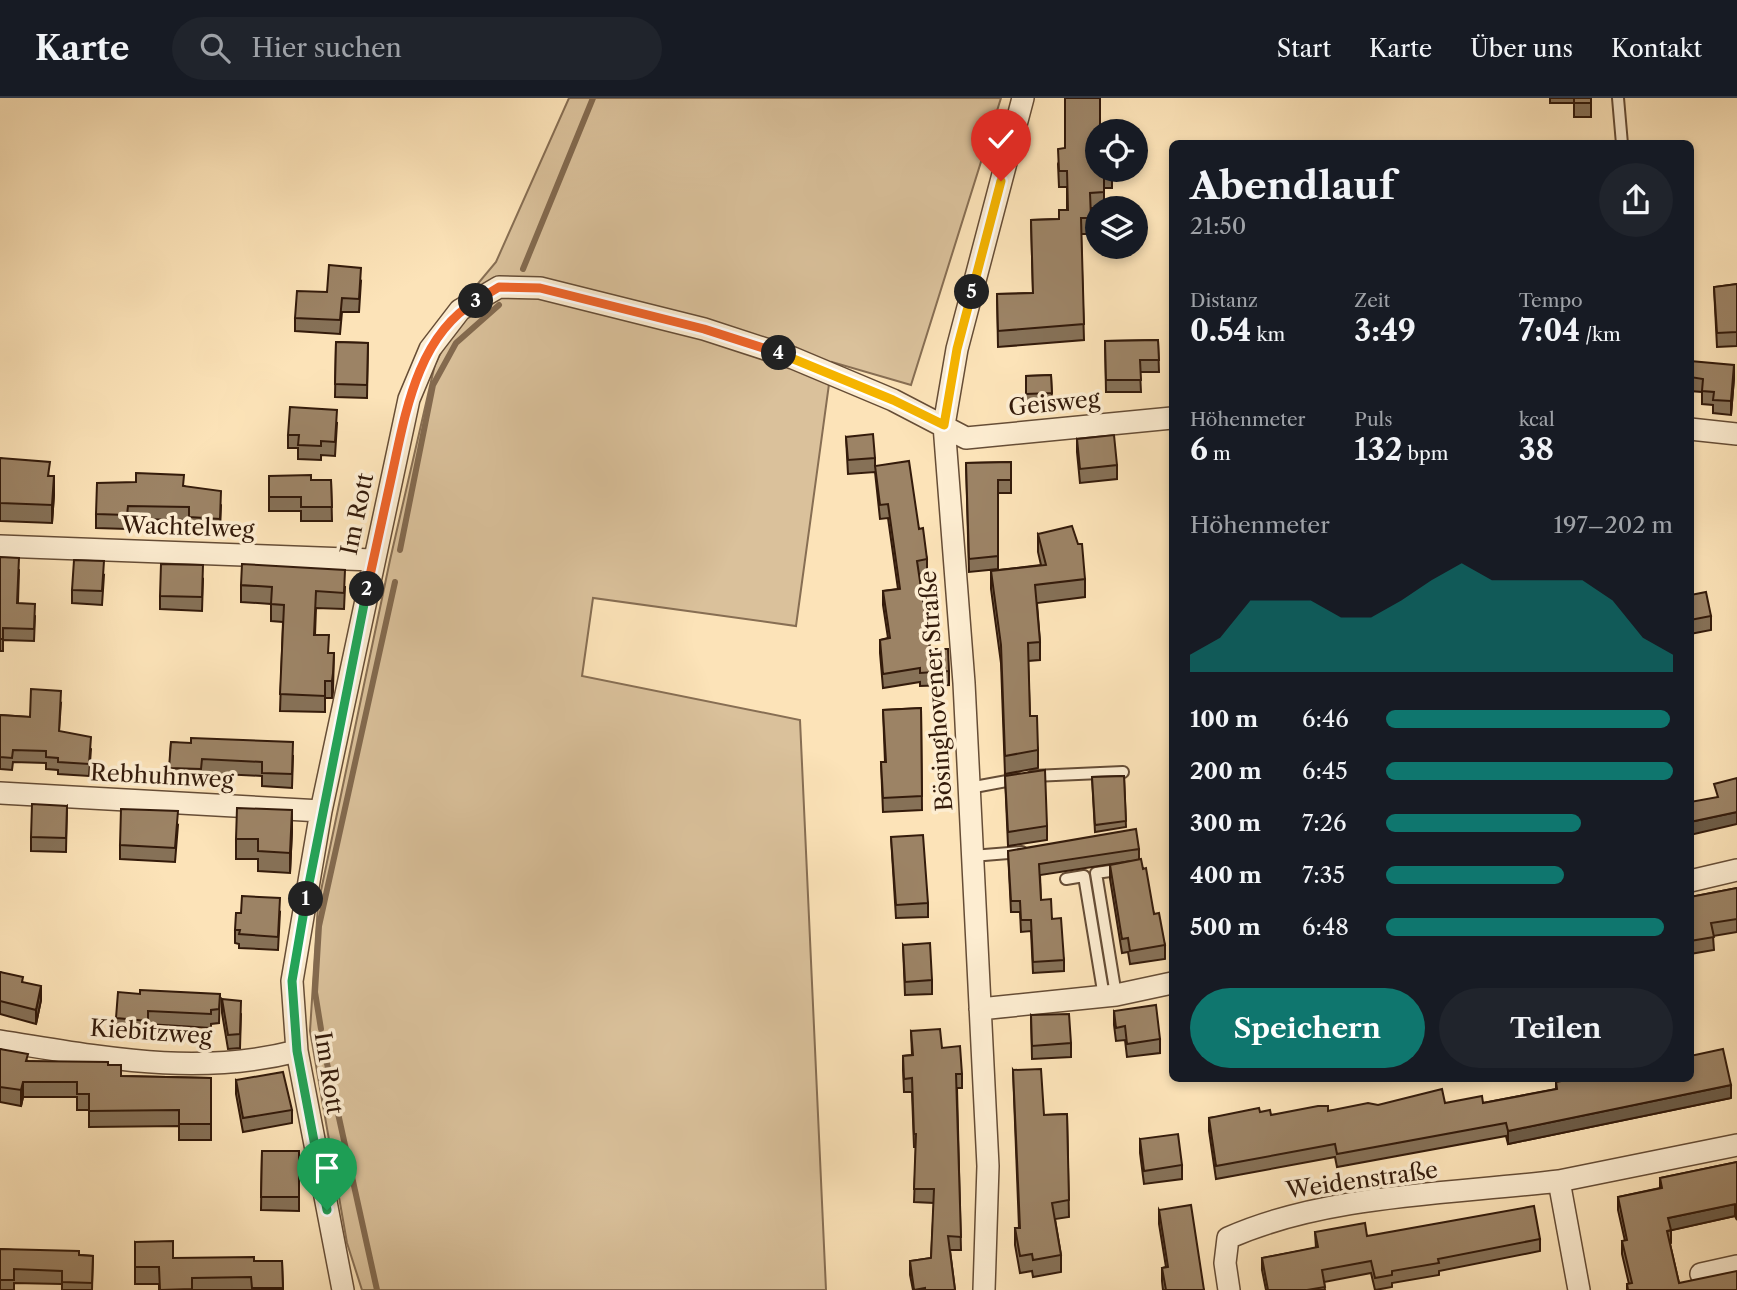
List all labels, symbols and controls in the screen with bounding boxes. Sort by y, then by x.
search box [172,17,662,80]
text: Karte [35,28,130,69]
icon: search [196,29,234,67]
text: Hier suchen [252,32,402,64]
text: Start [1277,34,1331,63]
text: Karte [1369,34,1432,63]
text: Über uns [1470,34,1573,63]
text: Kontakt [1611,34,1702,63]
pin [971,109,1031,181]
map controls [1085,119,1148,259]
button: locate [1085,119,1148,182]
icon: check [982,120,1020,158]
text: Abendlauf [1190,162,1395,209]
button: share [1599,163,1673,237]
button: layers [1085,196,1148,259]
text: 21:50 [1190,212,1246,240]
pin: 5 [954,274,990,310]
text: 5 [966,280,977,303]
pin: 3 [458,284,494,318]
text: 3 [470,289,481,312]
text: Distanz [1190,289,1258,312]
text: Zeit [1354,289,1390,312]
text: Tempo [1519,289,1583,312]
text: 0.54 [1190,312,1251,349]
text: 3:49 [1354,312,1416,349]
text: 7:04 [1519,312,1580,349]
text: km [1251,323,1285,346]
text: /km [1580,323,1621,346]
pin: 4 [762,336,796,370]
text: 4 [773,341,784,364]
street label: Geisweg [1007,384,1102,422]
text: Höhenmeter [1190,408,1306,431]
text: Puls [1354,408,1393,431]
text: kcal [1519,408,1555,431]
text: 6 [1190,431,1208,468]
text: 132 [1354,431,1403,468]
text: 38 [1519,431,1554,468]
text: m [1208,442,1231,465]
text: bpm [1403,442,1448,465]
street label: Im Rott [335,470,379,558]
street label: Wachtelweg [120,511,256,543]
text: Höhenmeter [1190,511,1330,539]
text: 197–202 m [1553,511,1673,539]
street label: Bösinghovener Straße [914,570,958,812]
pin: 2 [350,572,384,606]
text: 2 [361,577,372,600]
text: 100 m [1190,705,1258,733]
text: 6:46 [1302,705,1349,733]
text: 200 m [1190,757,1262,785]
text: 6:45 [1302,757,1348,785]
street label: Rebhuhnweg [90,758,235,794]
text: 300 m [1190,809,1261,837]
text: 7:26 [1302,809,1346,837]
text: 400 m [1190,861,1262,889]
text: 7:35 [1302,861,1345,889]
pin: 1 [288,882,324,916]
text: 1 [301,887,310,910]
text: 500 m [1190,913,1261,941]
text: 6:48 [1302,913,1349,941]
button: Speichern [1190,988,1425,1068]
button: Teilen [1439,988,1673,1068]
street label: Kiebitzweg [89,1014,214,1050]
street label: Im Rott [309,1030,349,1116]
pin [297,1138,357,1210]
icon: arrive [308,1149,346,1187]
street label: Weidenstraße [1283,1155,1440,1205]

